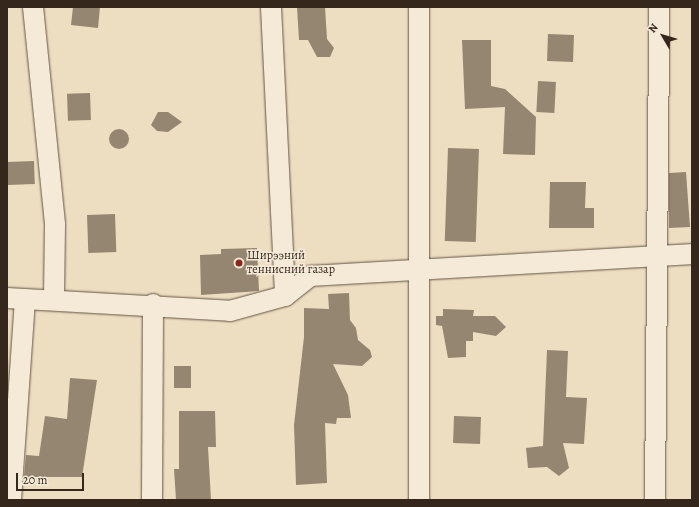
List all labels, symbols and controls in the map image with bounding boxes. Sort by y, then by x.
north arrow [643,16,683,56]
text: N [645,21,662,36]
place label: Ширээний теннисний газар [247,249,335,277]
marker: Ширээний теннисний газар [234,258,244,268]
scale bar [18,465,86,491]
text: 20 m [23,472,47,488]

